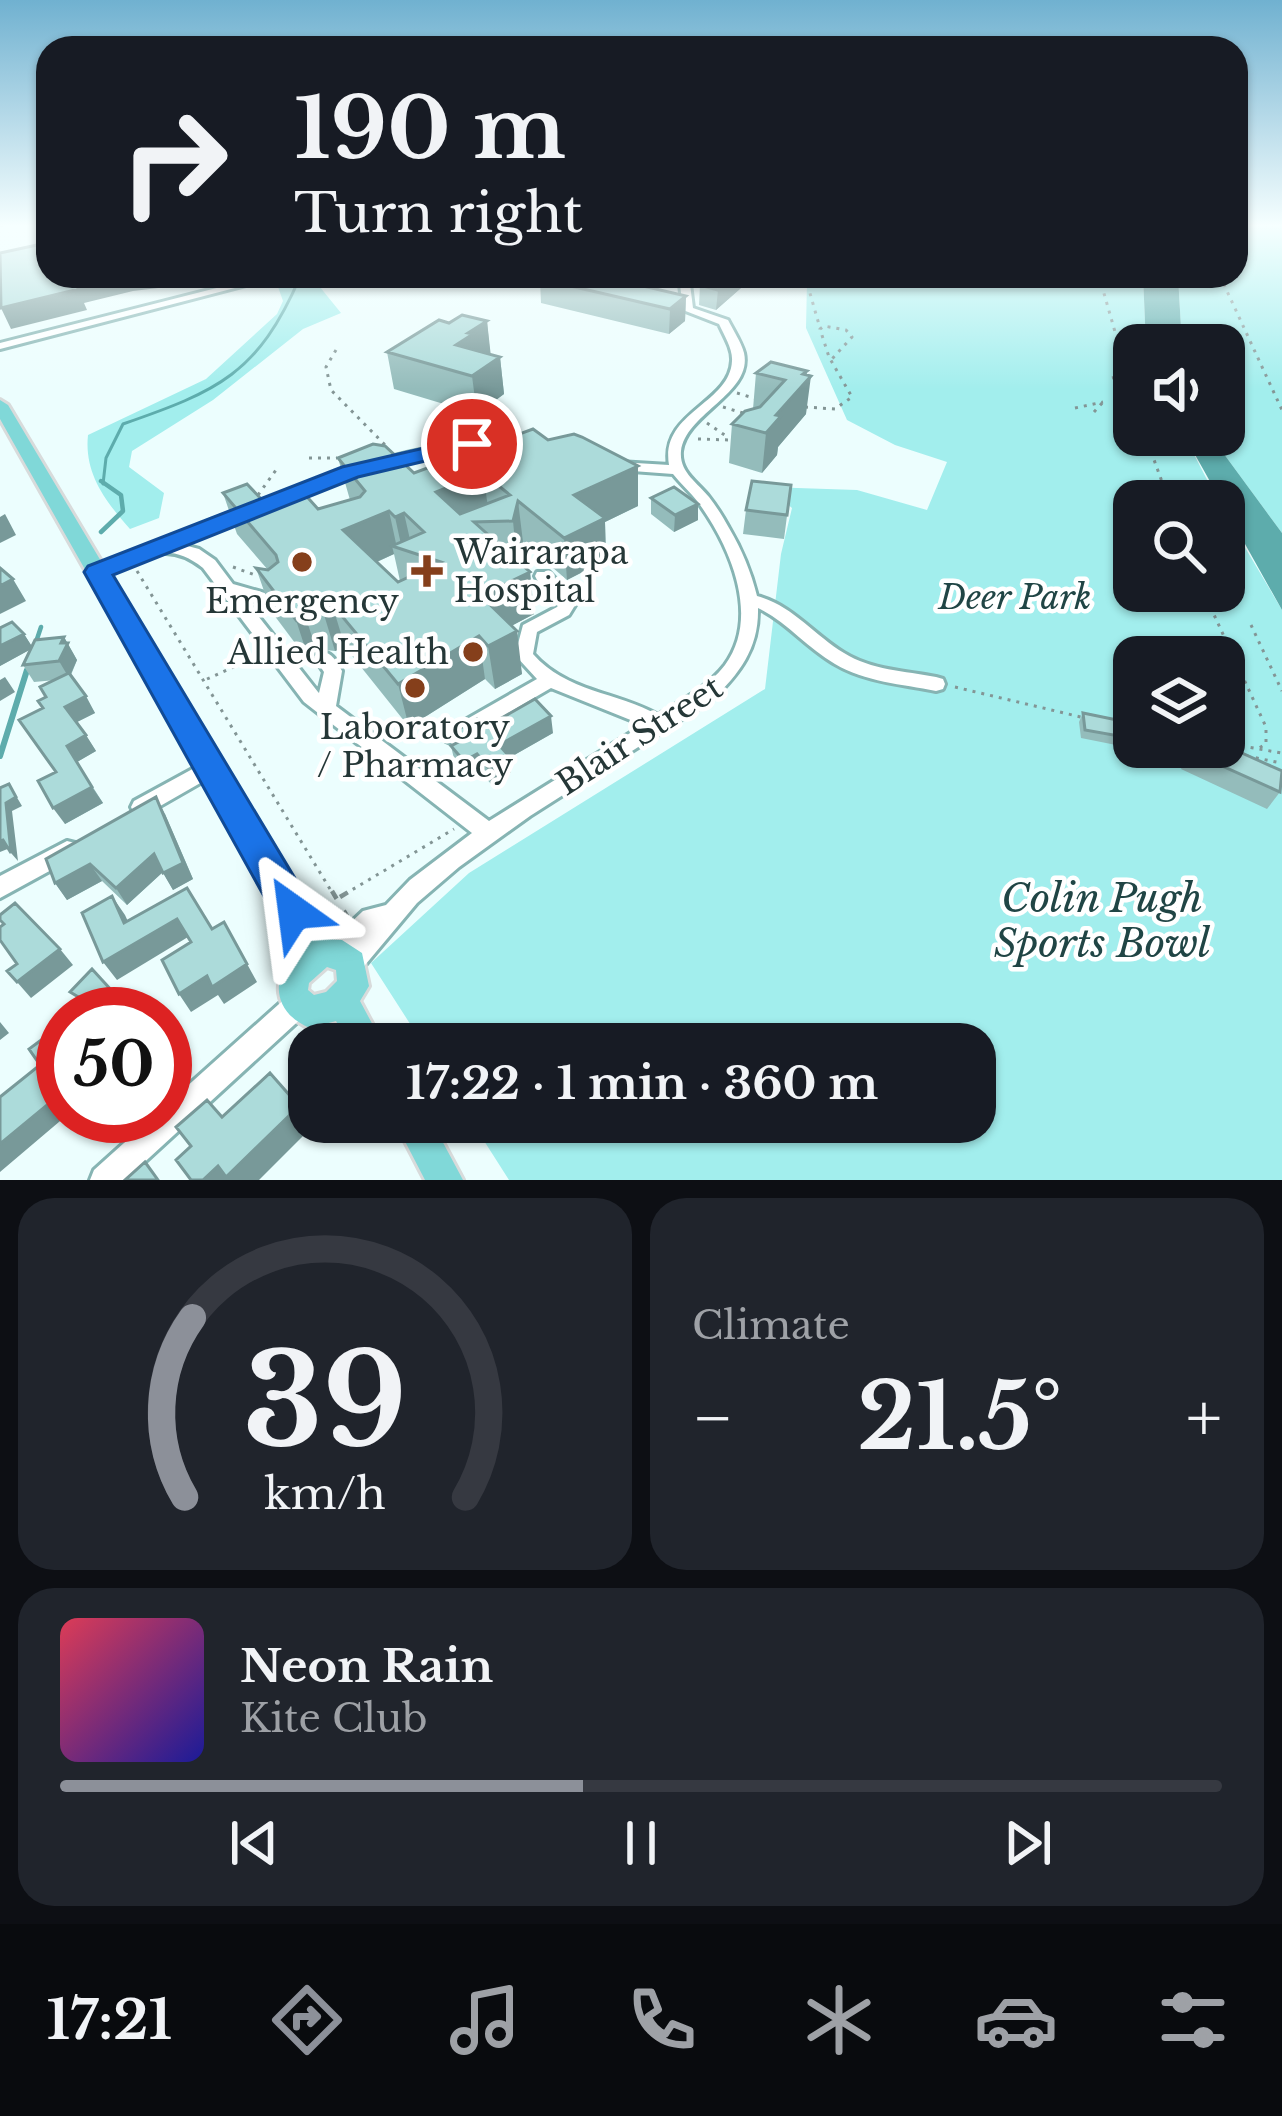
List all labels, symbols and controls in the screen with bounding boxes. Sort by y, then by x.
text: 190 m [294,77,566,181]
icon: right [96,84,252,240]
text: Turn right [294,180,583,247]
map controls [1113,324,1245,768]
button: sound [1113,324,1245,456]
pin [421,393,523,495]
icon: arrive [439,411,505,477]
button: search [1113,480,1245,612]
place label: Wairarapa Hospital [453,532,629,611]
marker: Emergency [289,549,315,575]
marker: Wairarapa Hospital [411,555,443,587]
park label: Deer Park [938,577,1091,618]
place label: Emergency [205,581,399,622]
place label: Allied Health [226,632,449,673]
button: layers [1113,636,1245,768]
marker: Allied Health [460,639,486,665]
street label: Blair Street [549,666,730,804]
marker: Laboratory / Pharmacy [402,675,428,701]
place label: Laboratory / Pharmacy [317,707,513,786]
position arrow [231,849,357,975]
park label: Colin Pugh Sports Bowl [994,874,1211,968]
speed limit sign: 50 [36,987,192,1143]
text: 17:22 · 1 min · 360 m [406,1055,878,1111]
text: Climate [692,1301,850,1350]
text: 39 [243,1325,407,1480]
text: 21.5° [857,1362,1062,1473]
text: − [692,1377,734,1459]
text: + [1186,1377,1222,1459]
text: km/h [264,1467,386,1521]
text: Neon Rain [240,1638,493,1694]
text: Kite Club [240,1694,428,1743]
icon: previous [221,1810,287,1876]
icon: pause [608,1810,674,1876]
icon: next [995,1810,1061,1876]
icon: directions [265,1978,349,2062]
icon: music [443,1978,527,2062]
icon: phone [620,1978,704,2062]
icon: climate [797,1978,881,2062]
icon: car [974,1978,1058,2062]
icon: filters [1151,1978,1235,2062]
text: 17:21 [47,1987,172,2054]

